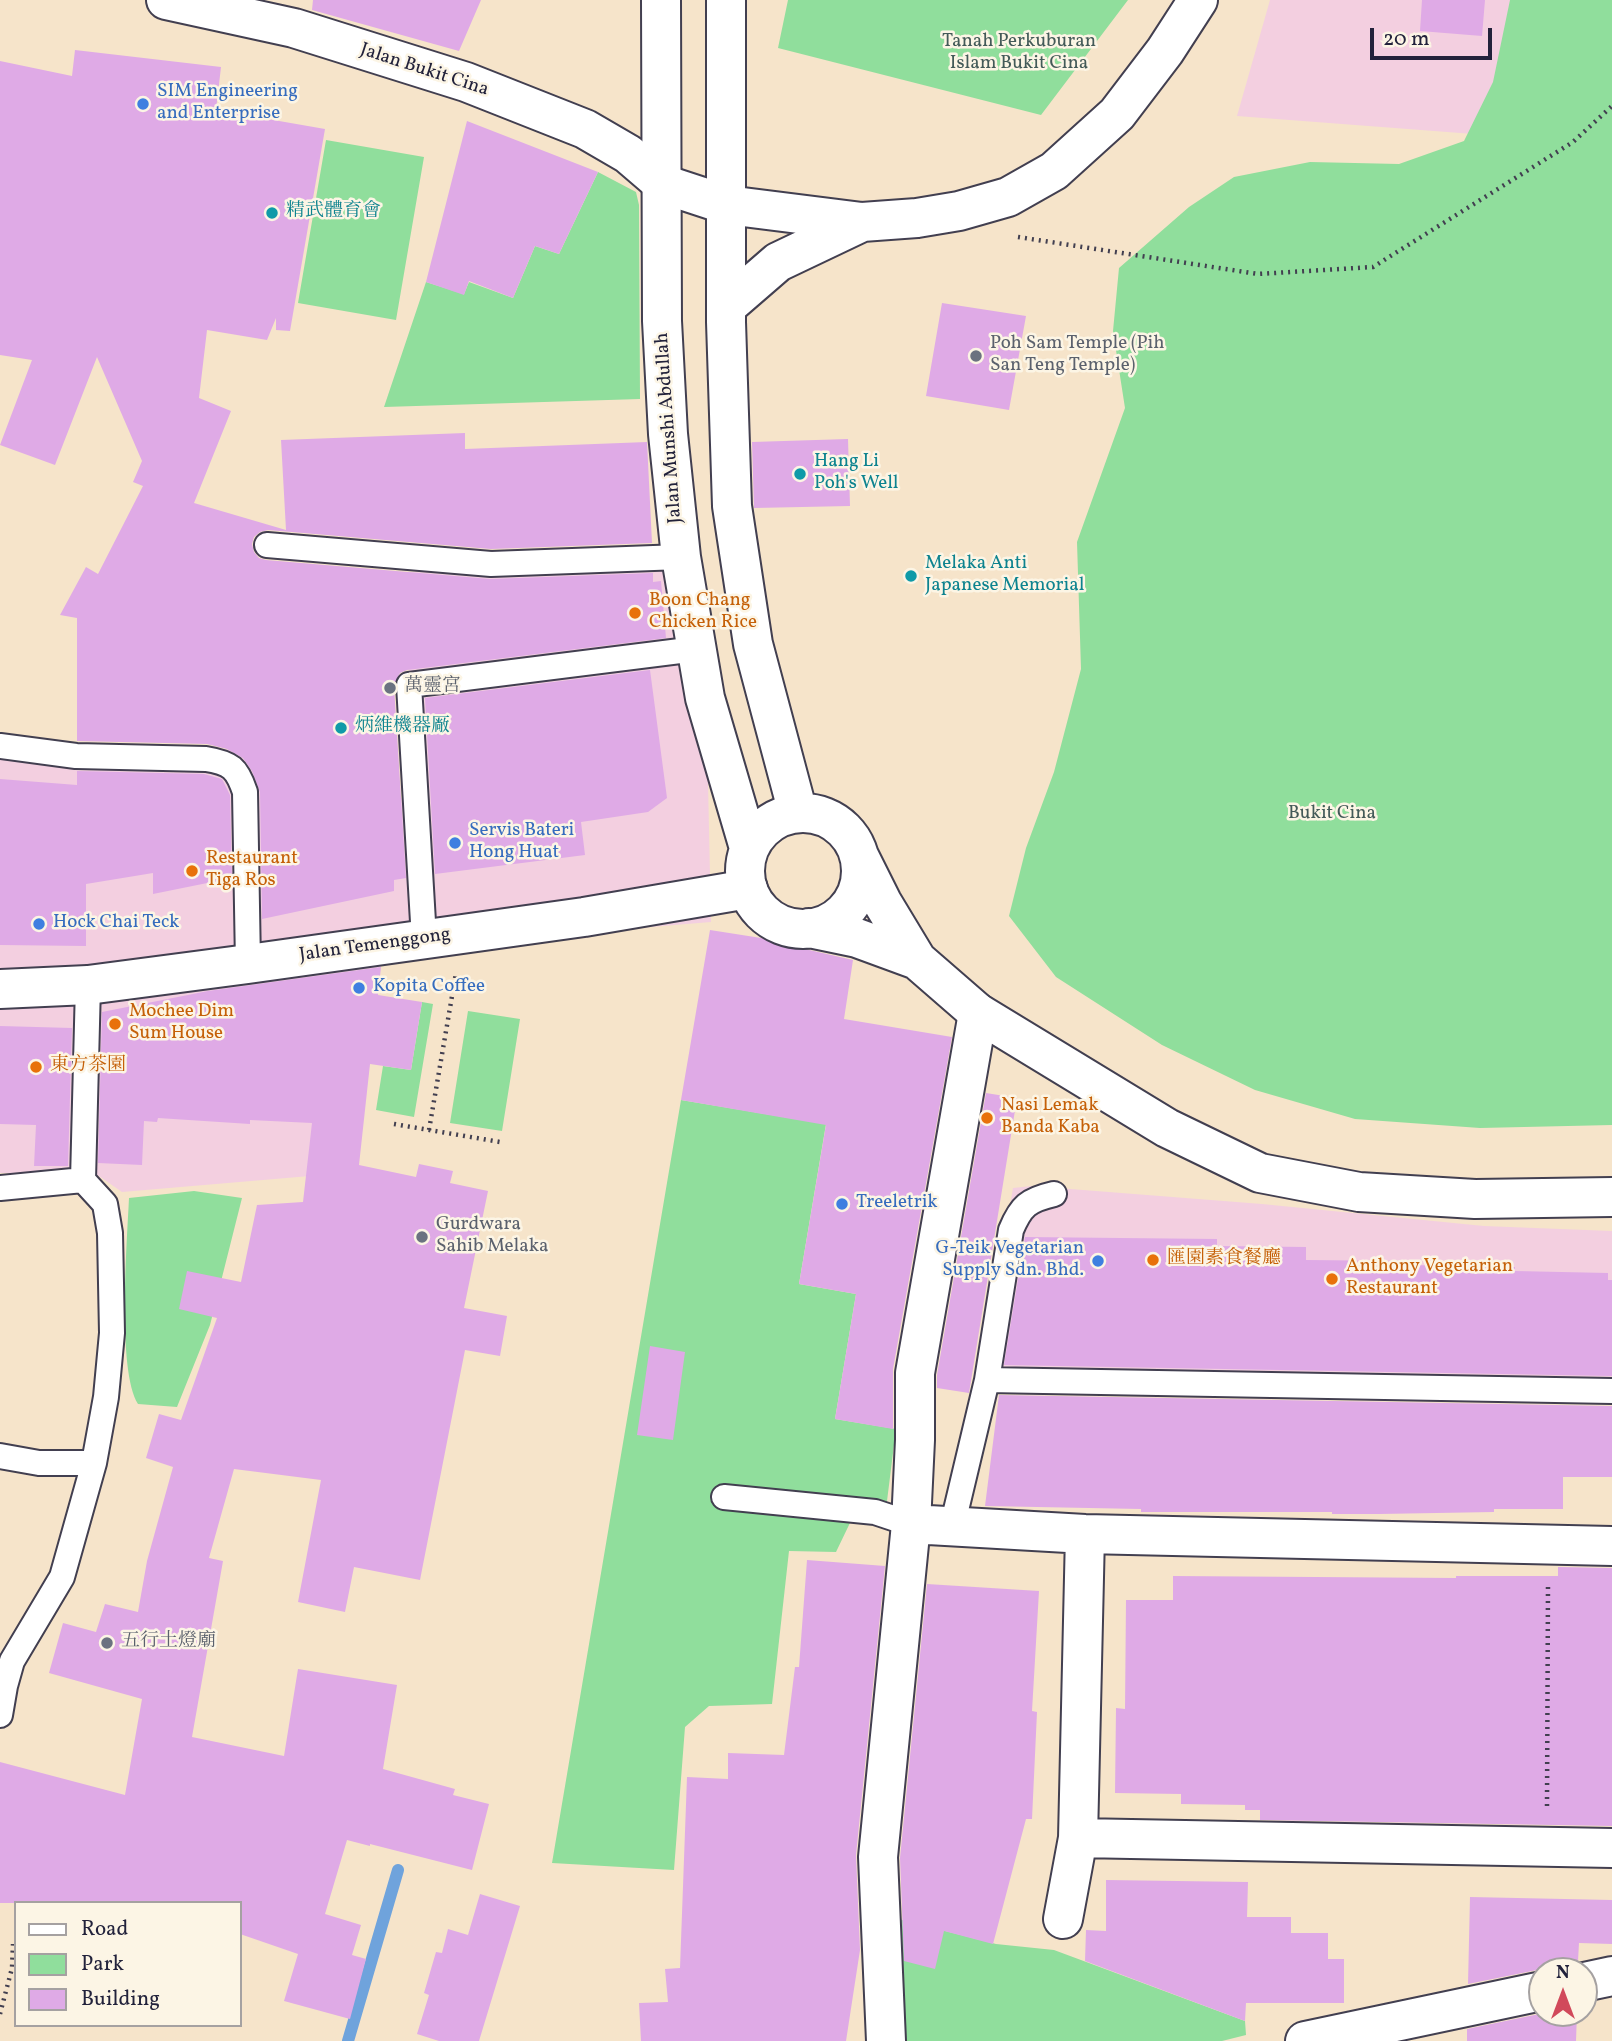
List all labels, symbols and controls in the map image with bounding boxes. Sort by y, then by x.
scale bar [1374,14,1496,58]
text: 20 m [1383,25,1429,54]
park label: Tanah Perkuburan Islam Bukit Cina [942,32,1096,76]
street label: Jalan Bukit Cina [357,39,491,103]
place label: SIM Engineering and Enterprise [157,82,298,126]
marker: SIM Engineering and Enterprise [135,96,151,112]
place label: 精武體育會 [286,202,381,224]
marker: 精武體育會 [264,205,280,221]
street label: Jalan Munshi Abdullah [652,332,688,524]
place label: Poh Sam Temple (Pih San Teng Temple) [990,334,1165,378]
marker: Poh Sam Temple (Pih San Teng Temple) [968,348,984,364]
place label: Hang Li Poh's Well [814,452,899,496]
marker: Hang Li Poh's Well [792,466,808,482]
place label: Melaka Anti Japanese Memorial [925,554,1084,598]
marker: Melaka Anti Japanese Memorial [903,568,919,584]
place label: Boon Chang Chicken Rice [649,591,757,635]
marker: Boon Chang Chicken Rice [627,605,643,621]
place label: 萬靈宮 [404,677,461,699]
marker: 萬靈宮 [382,680,398,696]
place label: 炳維機器厰 [355,717,450,739]
marker: 炳維機器厰 [333,720,349,736]
park label: Bukit Cina [1288,804,1376,826]
place label: Servis Bateri Hong Huat [469,821,574,865]
marker: Servis Bateri Hong Huat [447,835,463,851]
place label: Restaurant Tiga Ros [206,849,298,893]
marker: Restaurant Tiga Ros [184,863,200,879]
place label: Hock Chai Teck [53,913,179,935]
marker: Hock Chai Teck [31,916,47,932]
street label: Jalan Temenggong [298,924,452,968]
place label: Kopita Coffee [373,977,485,999]
marker: Kopita Coffee [351,980,367,996]
place label: Mochee Dim Sum House [129,1002,234,1046]
marker: Mochee Dim Sum House [107,1016,123,1032]
place label: 東方茶園 [50,1056,126,1078]
marker: 東方茶園 [28,1059,44,1075]
place label: Nasi Lemak Banda Kaba [1001,1096,1100,1140]
marker: Nasi Lemak Banda Kaba [979,1110,995,1126]
place label: Treeletrik [856,1193,938,1215]
marker: Treeletrik [834,1196,850,1212]
place label: Gurdwara Sahib Melaka [436,1215,548,1259]
marker: Gurdwara Sahib Melaka [414,1229,430,1245]
place label: G-Teik Vegetarian Supply Sdn. Bhd. [935,1239,1084,1283]
place label: 匯園素食餐廳 [1167,1249,1281,1271]
marker: 匯園素食餐廳 [1145,1252,1161,1268]
marker: G-Teik Vegetarian Supply Sdn. Bhd. [1090,1253,1106,1269]
place label: Anthony Vegetarian Restaurant [1346,1257,1513,1301]
marker: Anthony Vegetarian Restaurant [1324,1271,1340,1287]
place label: 五行土燈廟 [121,1632,216,1654]
marker: 五行土燈廟 [99,1635,115,1651]
legend [14,1901,242,2027]
text: Road [81,1915,128,1944]
text: Park [81,1950,124,1979]
north arrow [1528,1957,1598,2027]
text: N [1556,1960,1570,1986]
text: Building [81,1985,160,2014]

